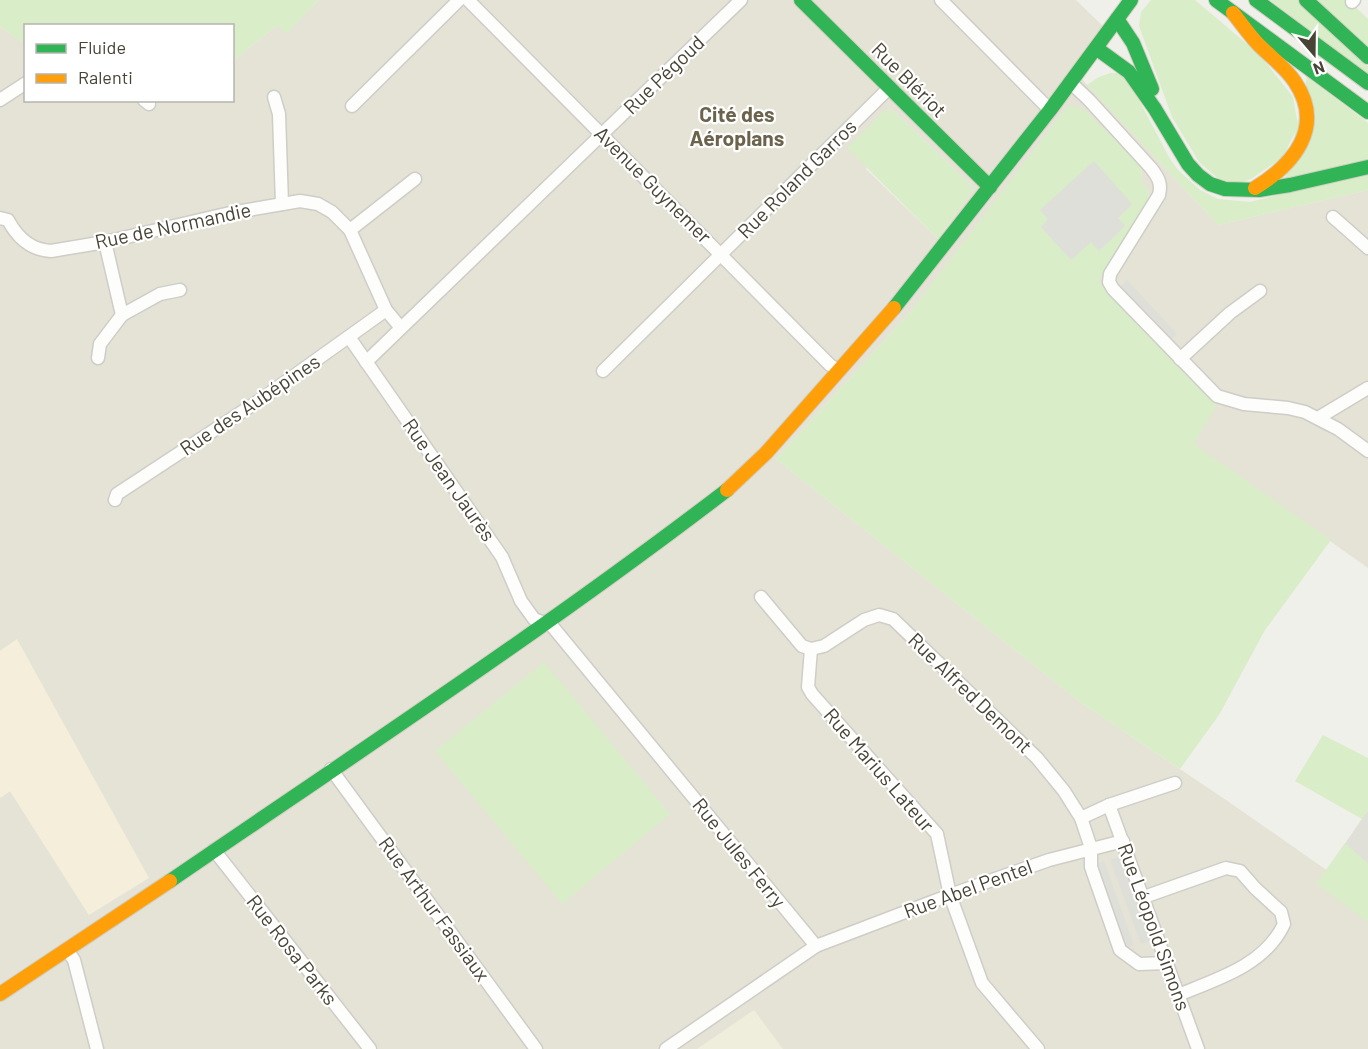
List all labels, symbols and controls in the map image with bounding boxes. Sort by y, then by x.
legend [24,24,234,102]
north arrow [1284,24,1344,84]
street label: Rue Pégoud [618,30,709,119]
text: Fluide [78,36,126,58]
street label: Rue Blériot [867,37,952,122]
text: N [1311,58,1328,79]
text: Ralenti [78,66,133,88]
district label: Cité des Aéroplans [690,101,784,150]
street label: Rue Roland Garros [732,114,861,243]
street label: Avenue Guynemer [590,121,717,248]
street label: Rue de Normandie [93,197,253,253]
street label: Rue des Aubépines [175,348,324,460]
street label: Rue Jean Jaurès [399,413,501,545]
street label: Rue Alfred Demont [904,627,1038,757]
street label: Rue Marius Lateur [820,703,940,836]
street label: Rue Jules Ferry [688,793,791,912]
street label: Rue Arthur Fassiaux [374,831,496,986]
street label: Rue Léopold Simons [1114,840,1196,1014]
street label: Rue Abel Pentel [900,854,1035,922]
street label: Rue Rosa Parks [242,889,343,1009]

